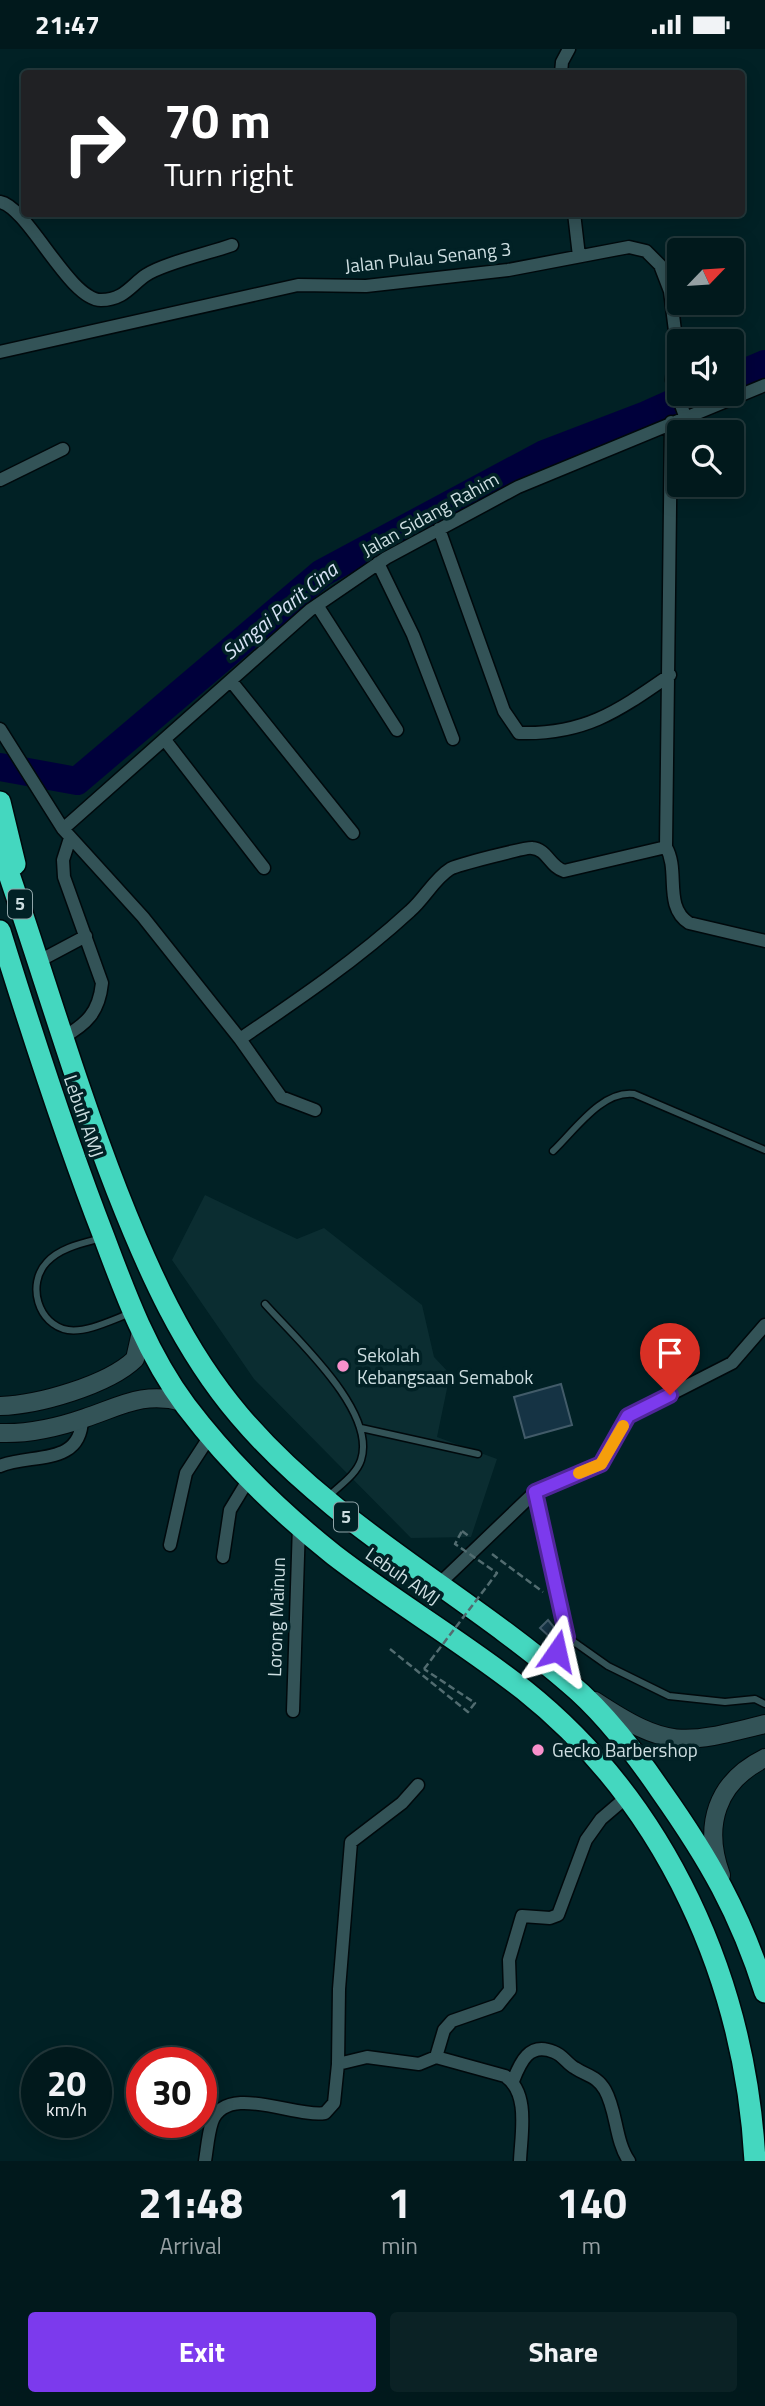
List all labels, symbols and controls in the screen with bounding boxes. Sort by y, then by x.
text: 21:47 [35,5,100,44]
text: 70 m [164,82,271,157]
icon: right [49,98,140,189]
text: Turn right [164,150,293,198]
street label: Jalan Pulau Senang 3 [343,233,513,280]
north arrow [667,238,744,315]
map controls [667,238,744,497]
button: sound [667,329,744,406]
button: search [667,420,744,497]
street label: Jalan Sidang Rahim [356,464,504,563]
water label: Sungai Parit Cina [215,553,345,667]
road number: 5 [8,889,32,919]
street label: Lebuh AMJ [57,1071,112,1161]
pin [640,1323,700,1395]
icon: arrive [651,1334,689,1372]
place label: Sekolah Kebangsaan Semabok [357,1340,533,1391]
marker: Sekolah Kebangsaan Semabok [335,1358,351,1374]
road number: 5 [334,1503,358,1532]
street label: Lebuh AMJ [360,1539,447,1612]
street label: Lorong Mainun [259,1557,292,1677]
position arrow [520,1614,594,1688]
place label: Gecko Barbershop [552,1735,698,1764]
marker: Gecko Barbershop [530,1742,546,1758]
speed limit sign: 30 [126,2047,217,2138]
text: 20 [47,2056,86,2110]
text: km/h [46,2096,87,2123]
text: 21:48 [138,2170,243,2234]
text: 1 [388,2170,411,2234]
text: 140 [556,2170,627,2234]
text: Arrival [159,2228,222,2263]
text: min [381,2228,418,2263]
text: m [582,2228,601,2263]
button: Exit [28,2312,376,2392]
button: Share [390,2312,737,2392]

